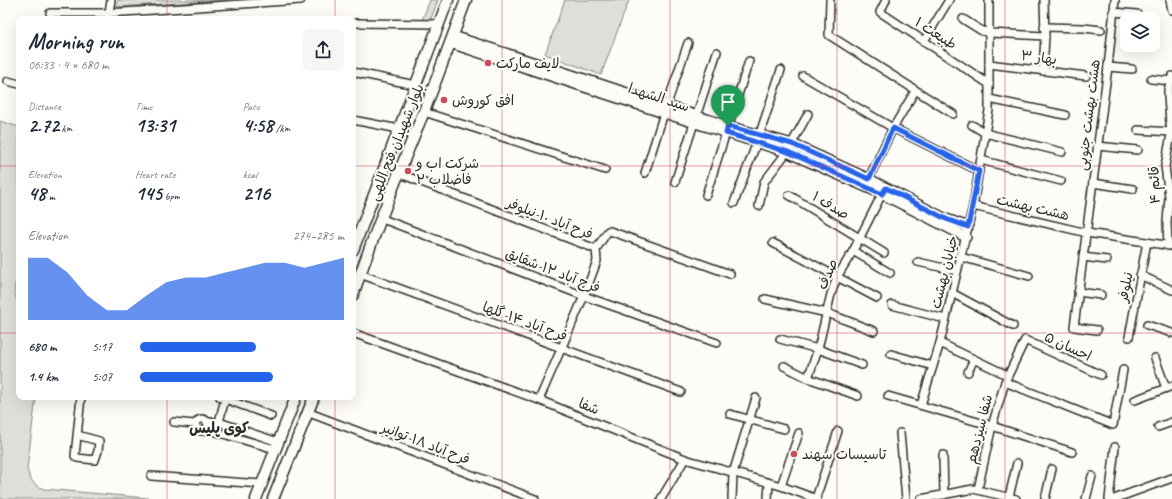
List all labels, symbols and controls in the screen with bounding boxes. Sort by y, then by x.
map controls [1120,12,1160,52]
button: layers [1120,12,1160,52]
street label: طبیعت ۱ [912,14,960,53]
text: Morning run [28,28,124,56]
button: share [302,29,344,71]
street label: بهار ۳ [1020,47,1058,68]
place label: لایف مارکت [496,55,559,72]
text: 06:33 · 4 × 680 m [28,57,109,73]
marker: لایف مارکت [483,58,493,68]
street label: هشت بهشت جنوبی [1073,59,1105,172]
street label: سید الشهدا [626,80,692,115]
street label: بلوار شهیدان فتح اللهی [365,81,429,204]
pin [711,85,745,126]
icon: arrive [717,91,739,113]
place label: افق کوروش [452,92,514,109]
marker: افق کوروش [439,95,449,105]
text: Distance [28,99,61,113]
text: Time [135,99,152,113]
text: Pace [243,99,260,113]
text: 2.72 [28,113,59,138]
text: 13:31 [135,113,175,138]
text: 4:58 [243,113,273,138]
text: km [59,121,72,135]
text: /km [273,121,290,135]
place label: شرکت اب و فاضلاب ۲ [415,155,479,188]
marker: شرکت اب و فاضلاب ۲ [403,166,413,176]
street label: قائم ۴ [1145,166,1166,204]
text: Elevation [28,167,62,181]
text: Heart rate [135,167,175,181]
text: kcal [243,167,257,181]
text: 48 [28,181,46,206]
text: 145 [135,181,162,206]
text: 216 [243,181,270,206]
street label: صدف ۱ [809,188,852,223]
text: m [46,189,55,203]
text: bpm [162,189,180,203]
street label: هشت بهشت [995,191,1071,224]
street label: فرح آباد ۱۰-نیلوفر [503,194,595,244]
text: Elevation [28,228,68,244]
text: 274–285 m [293,228,344,244]
street label: خیابان بهشت [927,234,962,311]
street label: فرح آباد ۱۲-شقایق [503,245,603,297]
street label: صدف [813,256,842,292]
street label: نیلوفر [1114,271,1138,305]
street label: فرح آباد ۱۴-گلها [480,298,570,346]
street label: احسان ۵ [1042,328,1094,365]
text: 680 m [28,339,56,355]
text: 5:17 [92,339,112,355]
text: 1.4 km [28,369,58,385]
text: 5:07 [92,369,112,385]
street label: شفا سیزدهم [963,393,998,466]
street label: شفا [576,395,602,418]
street label: فرح آباد ۱۸-توانیر [378,418,472,469]
district label: کوی پلیس [189,419,249,438]
place label: تاسیسات سهند [802,446,887,463]
marker: تاسیسات سهند [789,449,799,459]

